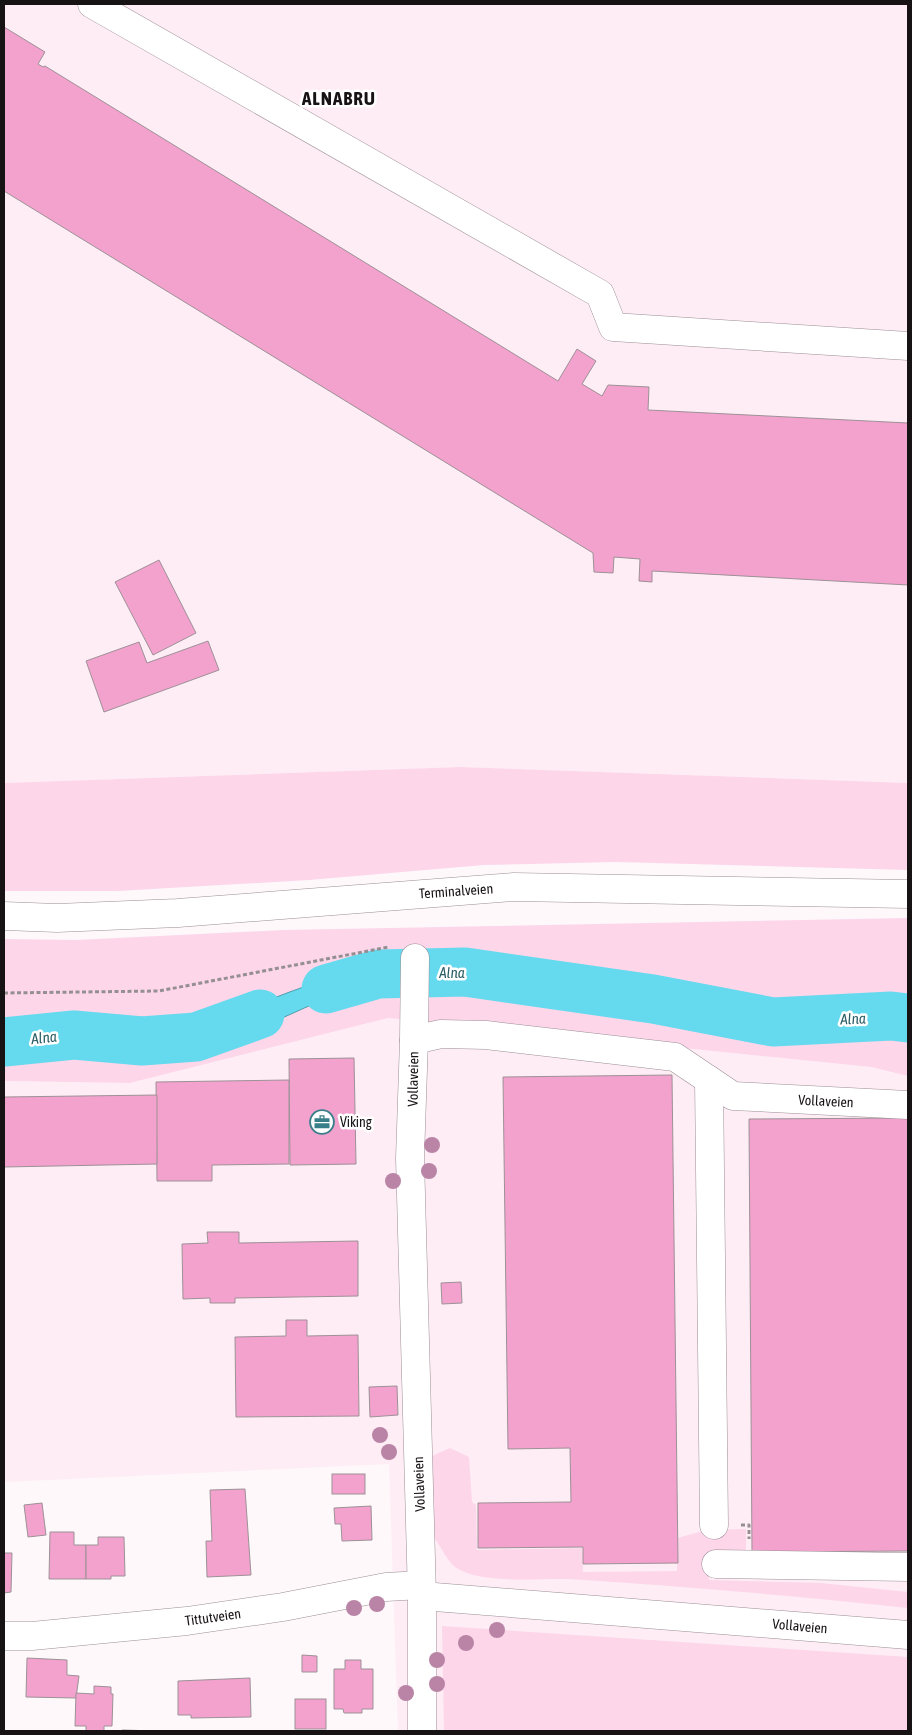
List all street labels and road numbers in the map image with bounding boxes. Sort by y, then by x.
street label: Terminalveien [418,880,494,902]
street label: Vollaveien [405,1051,421,1107]
street label: Vollaveien [798,1092,854,1110]
street label: Vollaveien [410,1456,428,1512]
street label: Tittutveien [184,1605,242,1629]
street label: Vollaveien [772,1616,828,1636]

